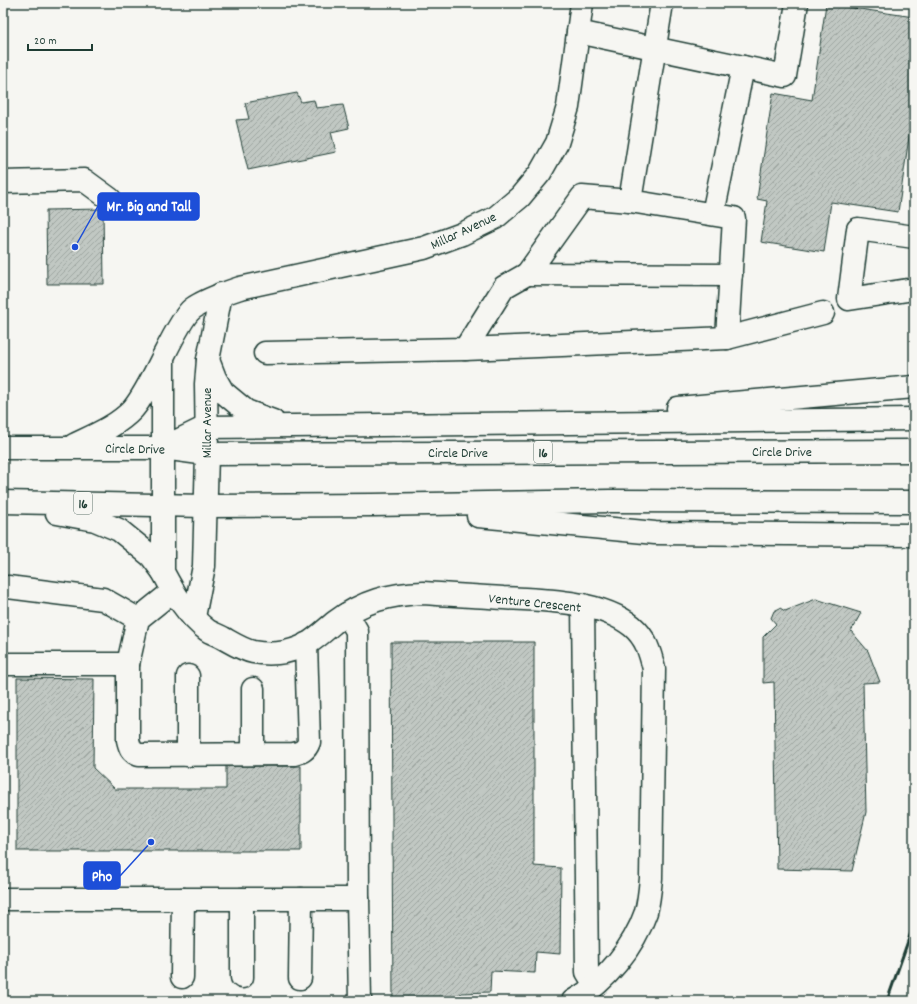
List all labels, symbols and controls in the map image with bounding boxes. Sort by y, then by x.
scale bar [28,26,92,52]
text: 20 m [34,33,57,50]
callout: Mr. Big and Tall [98,193,199,220]
text: Mr. Big and Tall [107,197,192,219]
street label: Millar Avenue [428,208,500,256]
street label: Millar Avenue [198,388,218,458]
street label: Circle Drive [105,439,165,461]
road number: 16 [534,441,552,463]
street label: Circle Drive [752,443,812,463]
street label: Circle Drive [428,444,488,464]
road number: 16 [74,492,92,514]
street label: Venture Crescent [488,589,582,619]
callout: Pho [84,862,120,889]
text: Pho [92,867,113,889]

